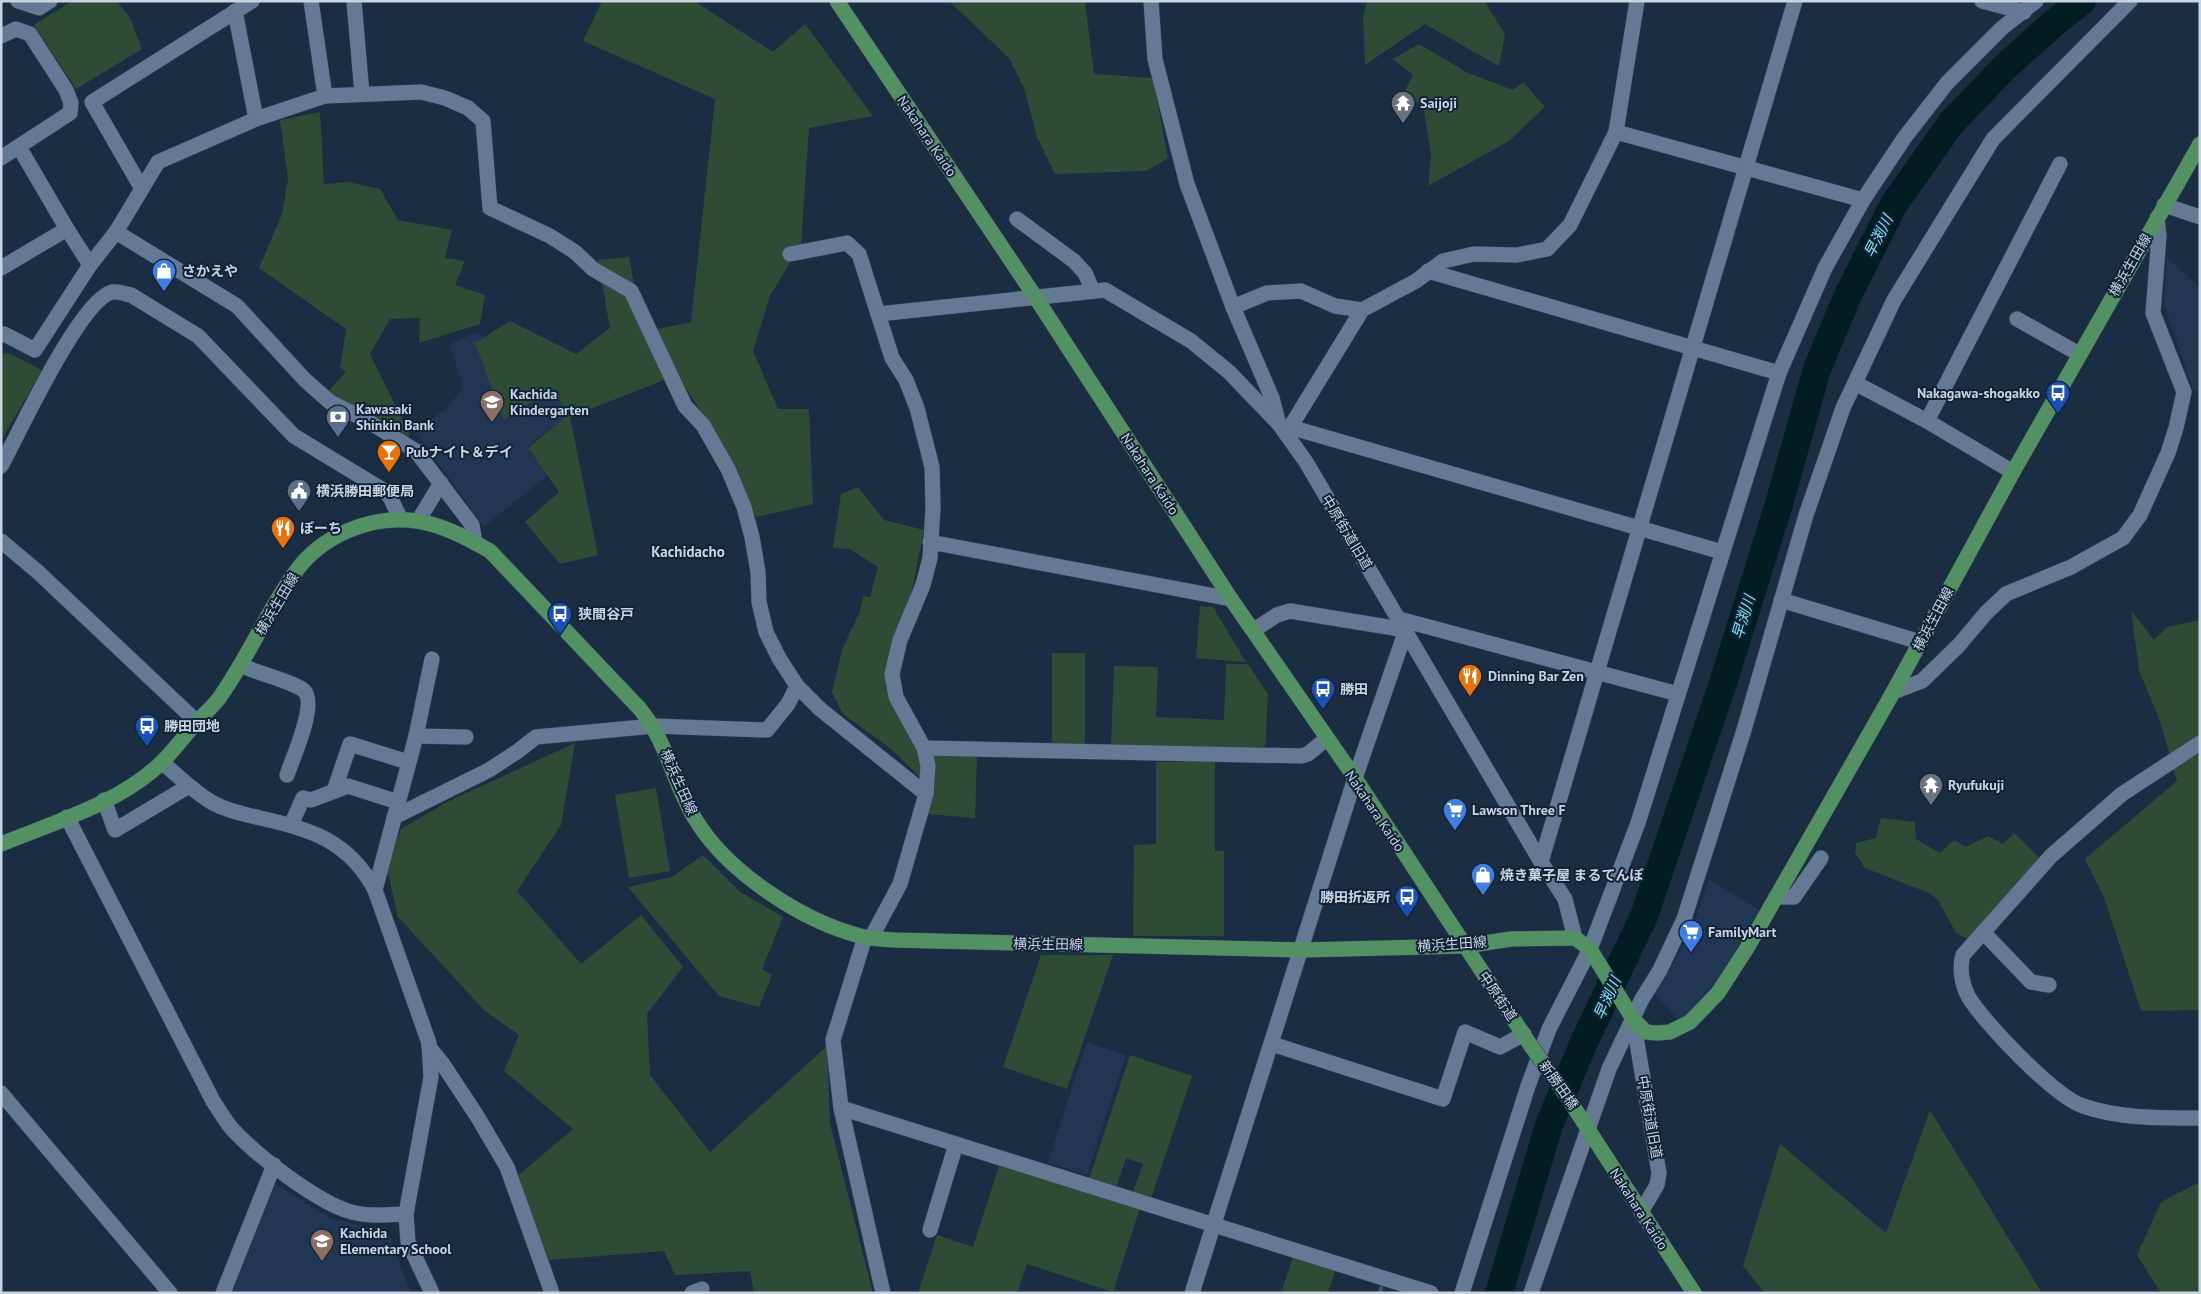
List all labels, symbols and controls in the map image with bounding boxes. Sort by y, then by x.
temple icon: Saijoji [1390,90,1416,124]
street label: Nakahara Kaido [893,92,961,180]
place label: Saijoji [1420,94,1457,112]
water label: 早渕川 [1859,210,1898,260]
street label: 横浜生田線 [2105,230,2155,300]
shop icon: さかえや [151,258,177,292]
place label: さかえや [182,262,238,280]
bus stop icon: Nakagawa-shogakko [2045,380,2071,414]
place label: Nakagawa-shogakko [1917,384,2040,402]
place label: Kachida Kindergarten [510,385,589,419]
school or university icon: Kachida Kindergarten [479,389,505,423]
place label: Kawasaki Shinkin Bank [356,400,434,434]
bank icon: Kawasaki Shinkin Bank [325,404,351,438]
street label: Nakahara Kaido [1117,430,1183,518]
bar icon: Pubナイト＆デイ [376,439,402,473]
place label: Pubナイト＆デイ [406,443,513,461]
public building icon: 横浜勝田郵便局 [286,478,312,512]
place label: 横浜勝田郵便局 [316,482,414,500]
street label: 中原街道旧道 [1318,491,1376,573]
restaurant icon: ぽーち [270,515,296,549]
place label: ぽーち [300,519,342,537]
district label: Kachidacho [651,542,725,561]
street label: 横浜生田線 [251,569,303,639]
street label: 横浜生田線 [1909,584,1957,654]
water label: 早渕川 [1727,591,1759,641]
bus stop icon: 狭間谷戸 [547,601,573,635]
place label: 狭間谷戸 [578,605,634,623]
restaurant icon: Dinning Bar Zen [1457,663,1483,697]
place label: Dinning Bar Zen [1488,667,1584,685]
bus stop icon: 勝田 [1310,676,1336,710]
place label: 勝田 [1340,680,1368,698]
bus stop icon: 勝田団地 [134,713,160,747]
place label: 勝田団地 [164,717,220,735]
street label: 横浜生田線 [657,746,701,818]
street label: Nakahara Kaido [1341,767,1409,855]
temple icon: Ryufukuji [1918,772,1944,806]
place label: Ryufukuji [1948,776,2005,794]
supermarket icon: Lawson Three F [1442,797,1468,831]
place label: Lawson Three F [1472,801,1566,819]
shop icon: 焼き菓子屋 まるてんぽ [1470,862,1496,896]
place label: 焼き菓子屋 まるてんぽ [1500,866,1644,884]
bus stop icon: 勝田折返所 [1394,884,1420,918]
place label: 勝田折返所 [1320,888,1390,906]
supermarket icon: FamilyMart [1678,919,1704,953]
place label: FamilyMart [1708,923,1776,941]
street label: 横浜生田線 [1416,933,1488,955]
street label: 横浜生田線 [1013,934,1083,954]
street label: 中原街道 [1475,968,1521,1024]
water label: 早渕川 [1589,972,1626,1022]
street label: 新勝田橋 [1536,1057,1582,1113]
street label: 中原街道旧道 [1634,1074,1666,1160]
street label: Nakahara Kaido [1606,1165,1672,1253]
place label: Kachida Elementary School [340,1224,452,1258]
school or university icon: Kachida Elementary School [309,1228,335,1262]

